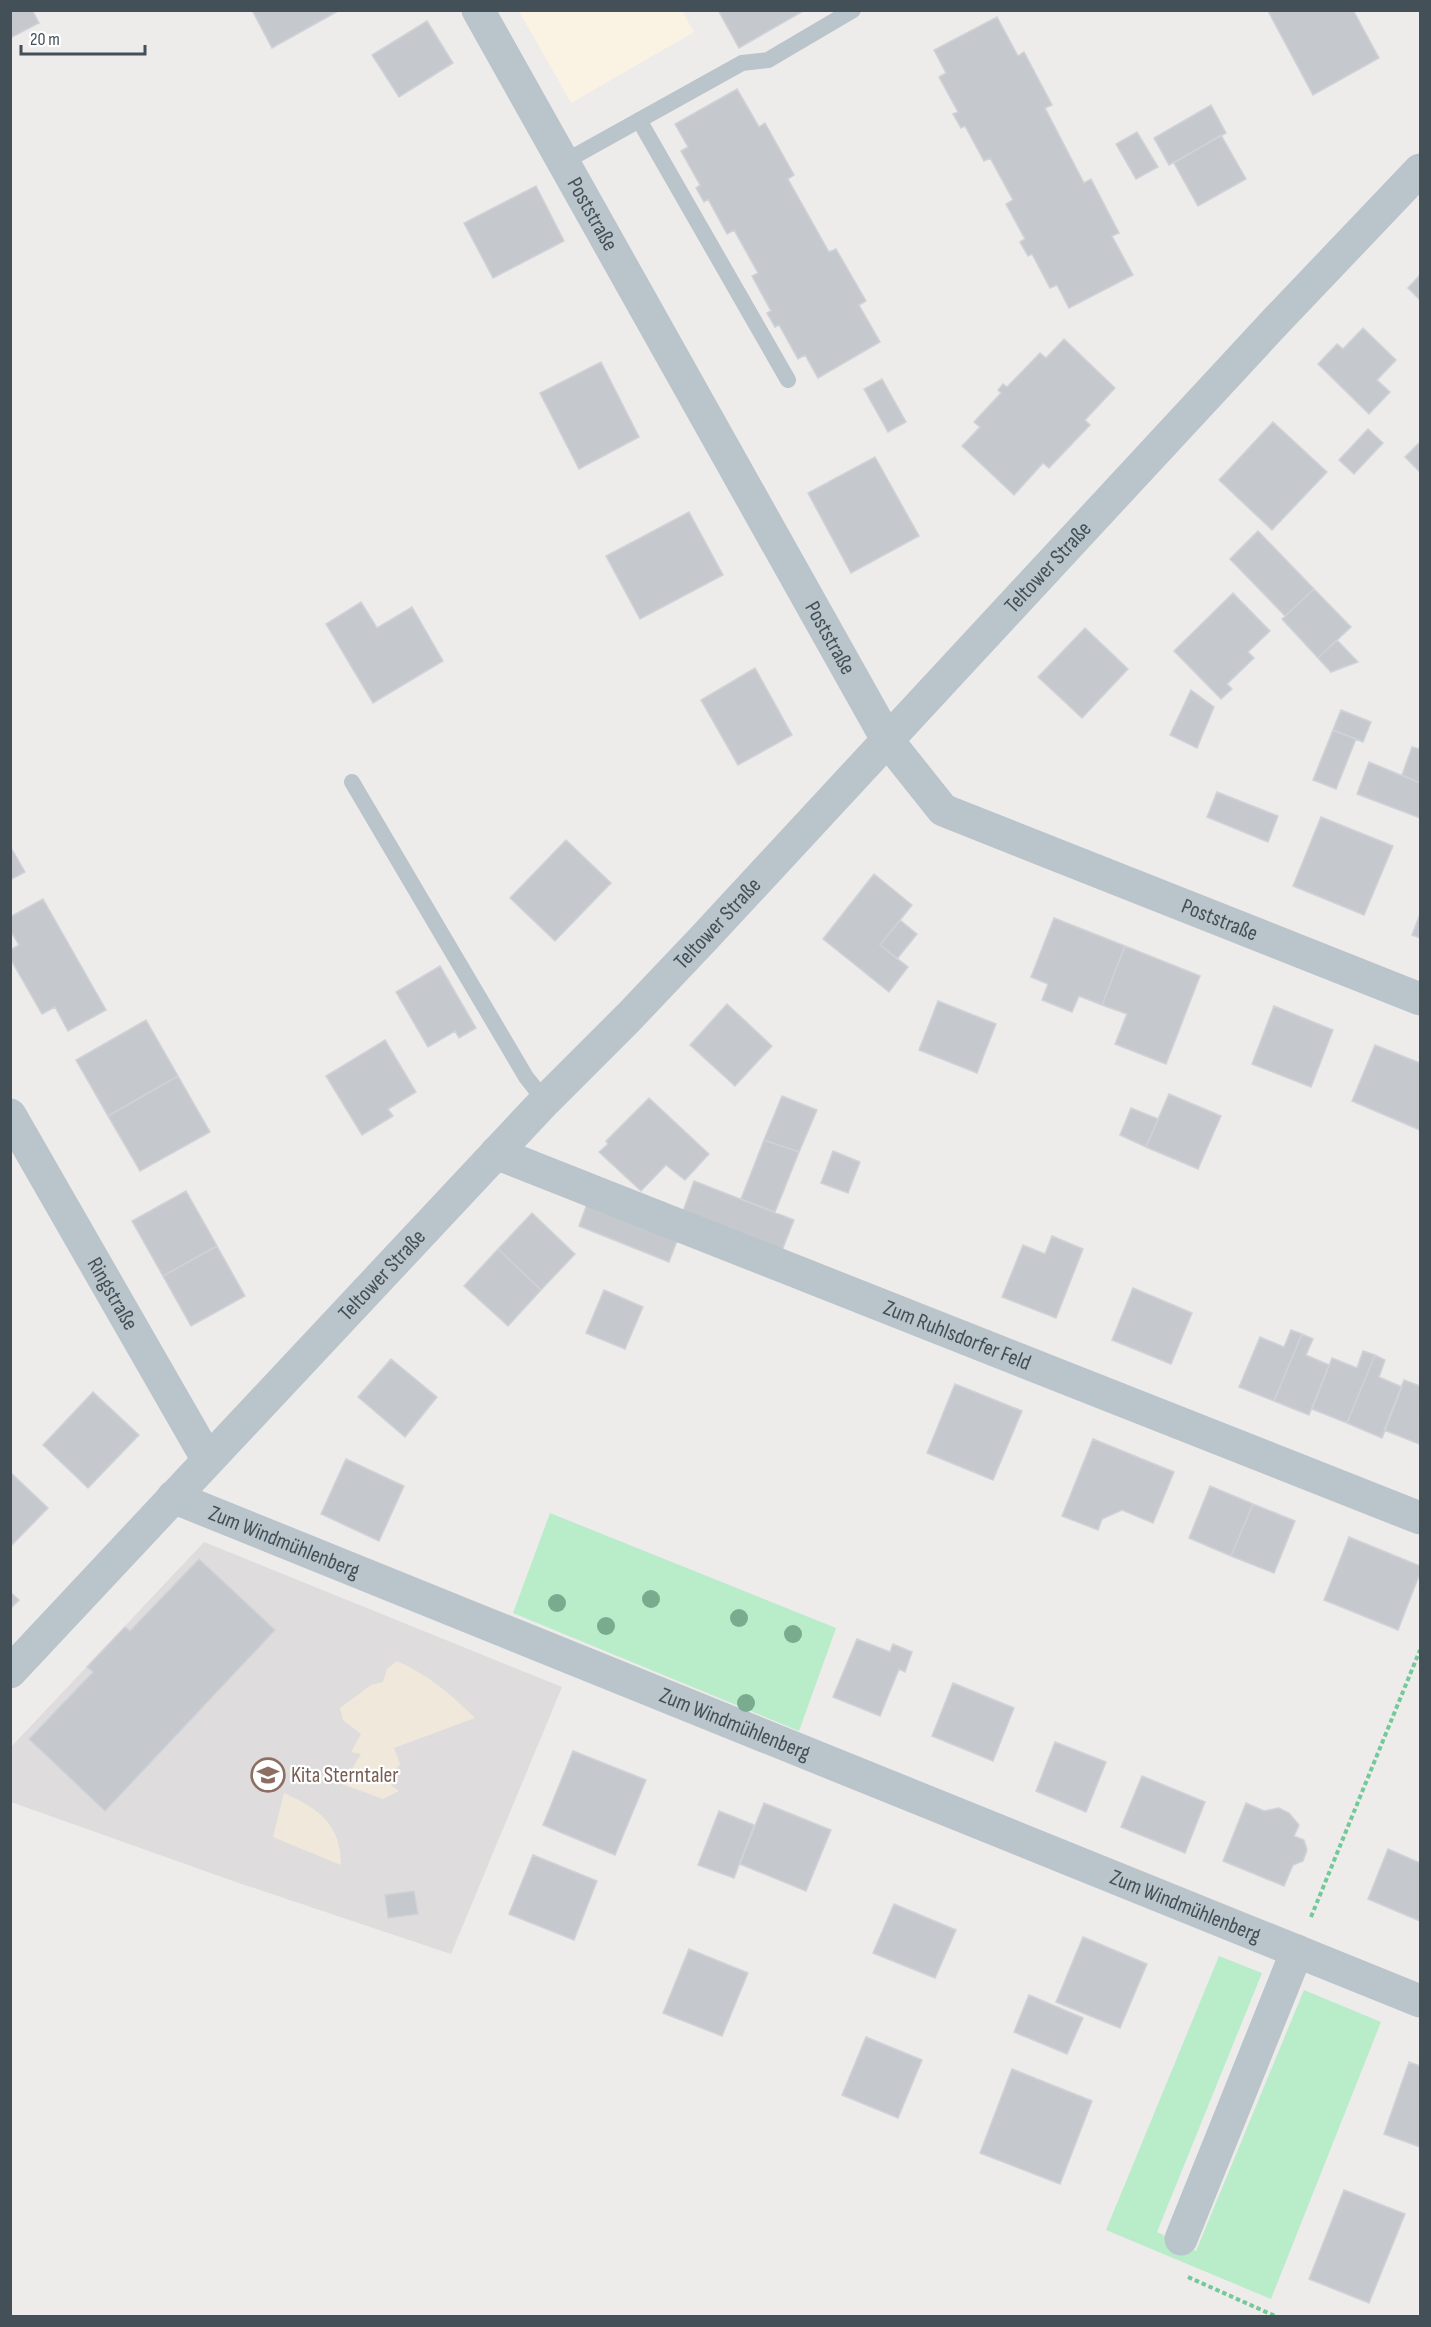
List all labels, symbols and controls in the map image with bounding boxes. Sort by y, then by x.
scale bar [21,18,146,56]
text: 20 m [30,29,60,50]
street label: Poststraße [561,173,624,256]
street label: Teltower Straße [999,516,1097,619]
street label: Poststraße [799,596,862,680]
street label: Teltower Straße [668,872,767,975]
street label: Poststraße [1177,892,1262,947]
street label: Teltower Straße [333,1224,431,1326]
street label: Ringstraße [81,1252,144,1335]
street label: Zum Ruhlsdorfer Feld [880,1294,1035,1376]
street label: Zum Windmühlenberg [205,1499,364,1585]
street label: Zum Windmühlenberg [655,1682,814,1767]
school or university icon: Kita Sterntaler [250,1757,286,1793]
place label: Kita Sterntaler [291,1762,399,1789]
street label: Zum Windmühlenberg [1106,1864,1265,1949]

